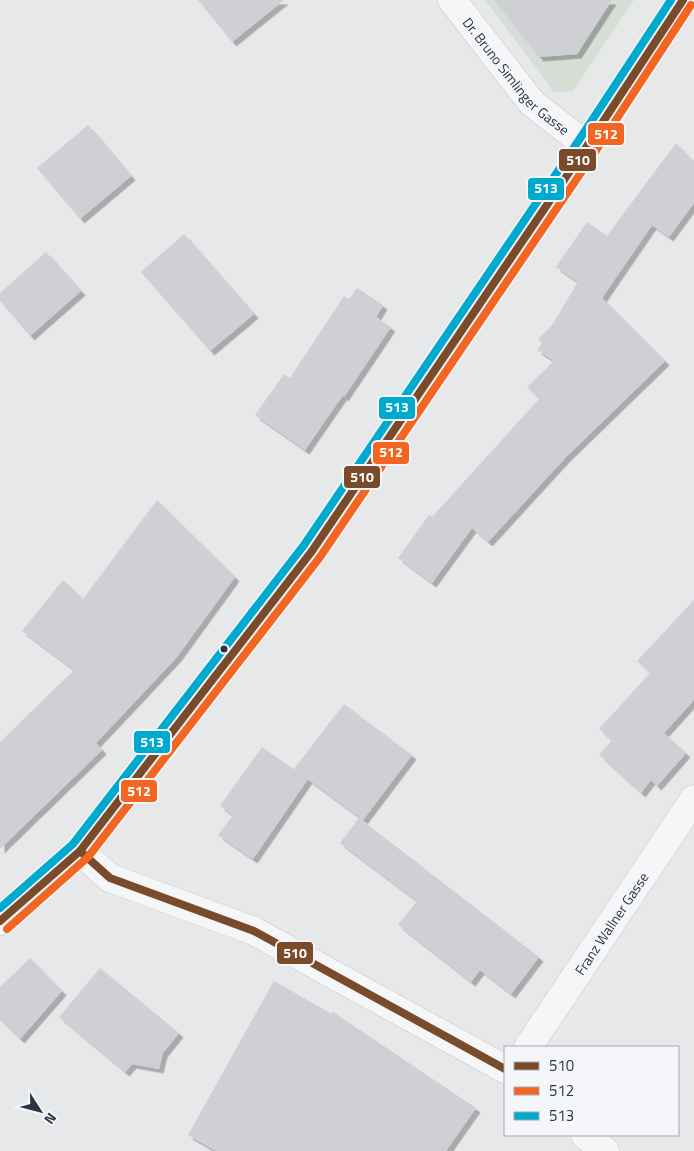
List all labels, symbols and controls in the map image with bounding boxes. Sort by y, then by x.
street label: Dr. Bruno Simlinger Gasse [458,12,575,139]
line badge: 512 [587,122,625,146]
text: 512 [594,123,618,144]
line badge: 510 [558,148,597,172]
text: 510 [566,149,590,170]
line badge: 513 [527,177,565,201]
text: 513 [534,177,558,198]
line badge: 513 [378,396,416,420]
text: 513 [385,396,409,417]
line badge: 512 [372,441,410,465]
text: 512 [379,441,403,462]
line badge: 510 [343,465,381,489]
text: 510 [350,466,374,487]
unlabelled marker [219,644,229,654]
line badge: 513 [133,730,171,754]
text: 513 [140,731,164,752]
line badge: 512 [120,779,158,803]
text: 512 [127,780,151,801]
street label: Franz Wallner Gasse [569,867,653,979]
line badge: 510 [276,941,314,965]
text: 510 [283,942,307,963]
legend [504,1046,679,1136]
text: 510 [549,1054,574,1077]
text: 512 [549,1079,574,1102]
north arrow [15,1086,65,1136]
text: 513 [549,1104,574,1127]
text: N [40,1109,62,1129]

